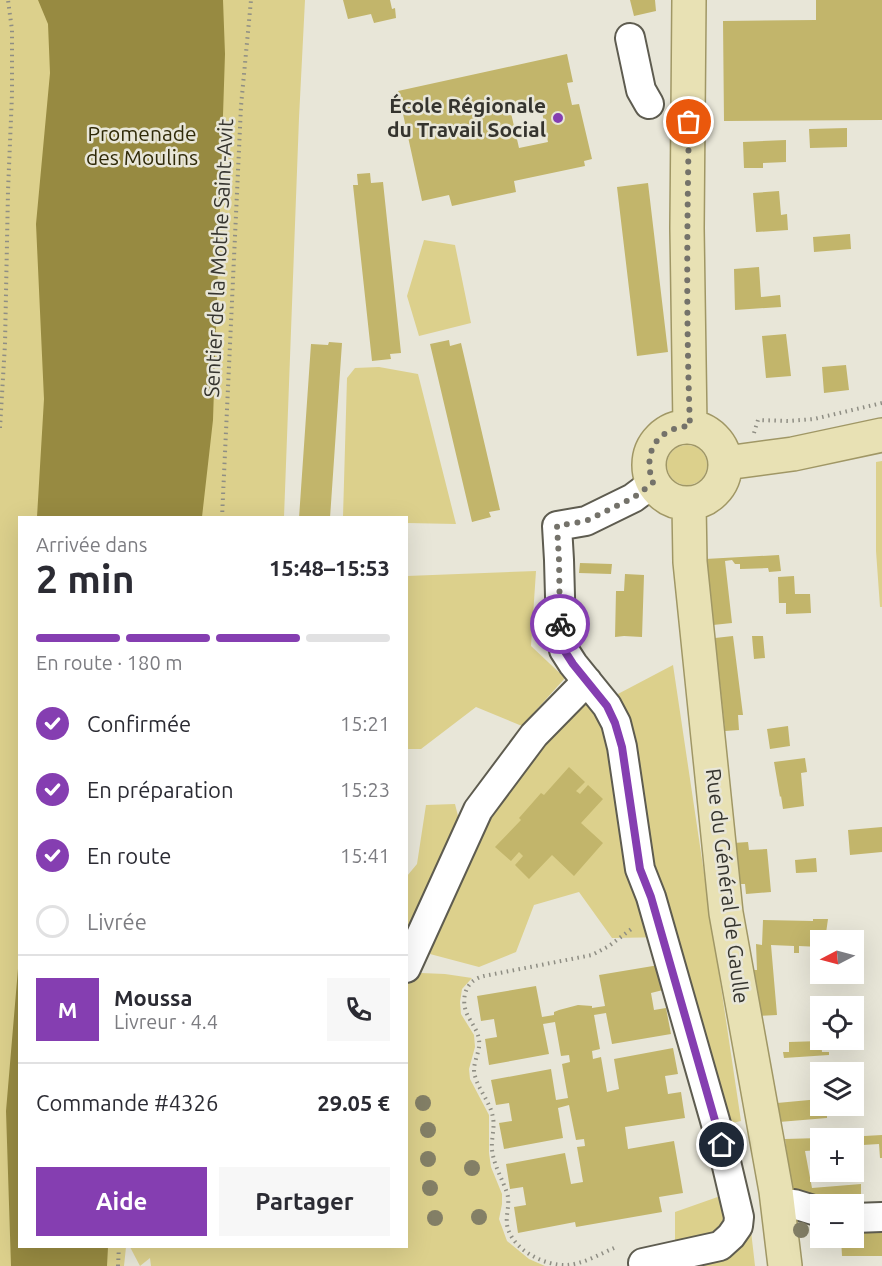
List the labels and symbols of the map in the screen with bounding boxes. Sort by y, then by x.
place label: École Régionale du Travail Social [387,93,546,141]
pin [663,96,714,147]
marker: École Régionale du Travail Social [551,111,565,125]
street label: Sentier de la Mothe Saint-Avit [199,118,237,398]
park label: Promenade des Moulins [86,121,198,169]
courier [530,594,590,654]
street label: Rue du Général de Gaulle [702,767,754,1005]
north arrow [810,930,864,984]
pin [696,1119,747,1170]

